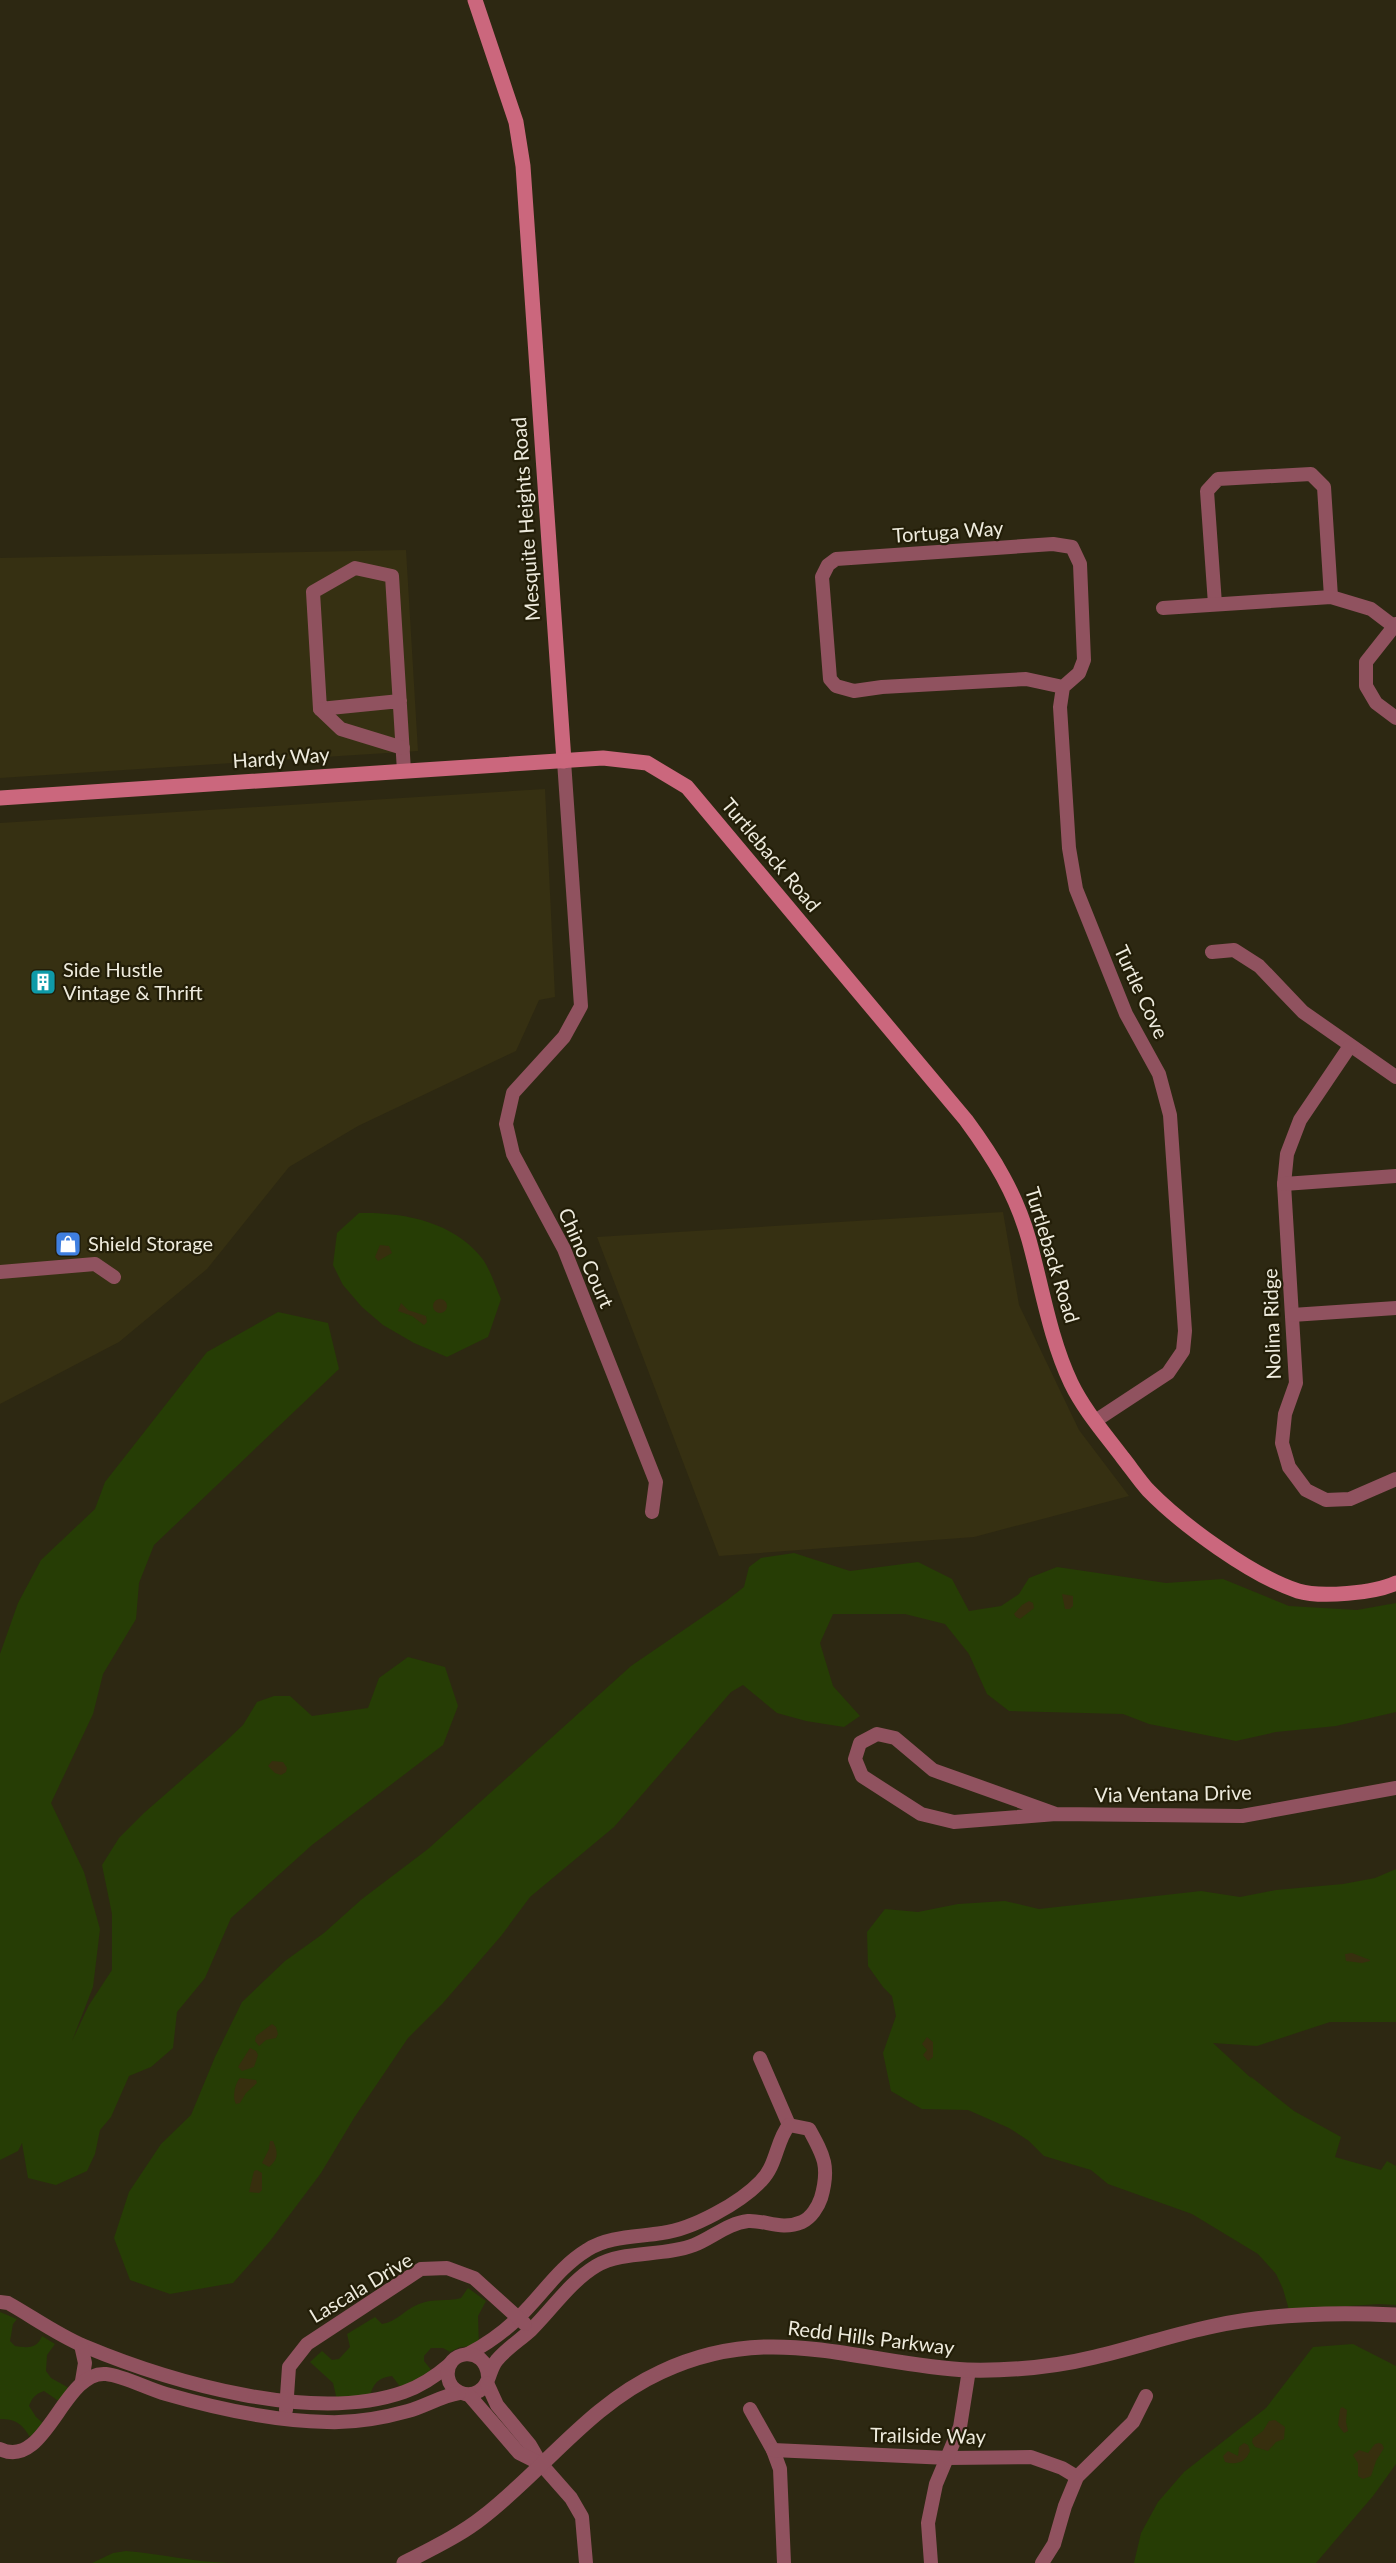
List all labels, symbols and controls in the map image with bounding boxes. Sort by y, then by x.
street label: Mesquite Heights Road [506,416,544,622]
street label: Tortuga Way [892,515,1005,547]
street label: Hardy Way [232,742,331,772]
street label: Turtleback Road [717,793,826,916]
street label: Turtle Cove [1110,941,1174,1042]
place label: Side Hustle Vintage & Thrift [63,957,203,1004]
building icon: Side Hustle Vintage & Thrift [28,967,58,997]
street label: Turtleback Road [1021,1184,1085,1326]
street label: Chino Court [554,1204,620,1311]
shop icon: Shield Storage [53,1229,83,1259]
place label: Shield Storage [88,1231,213,1255]
street label: Nolina Ridge [1257,1268,1285,1380]
street label: Via Ventana Drive [1094,1780,1252,1806]
street label: Lascala Drive [305,2247,416,2327]
street label: Redd Hills Parkway [786,2315,957,2359]
street label: Trailside Way [870,2422,987,2448]

